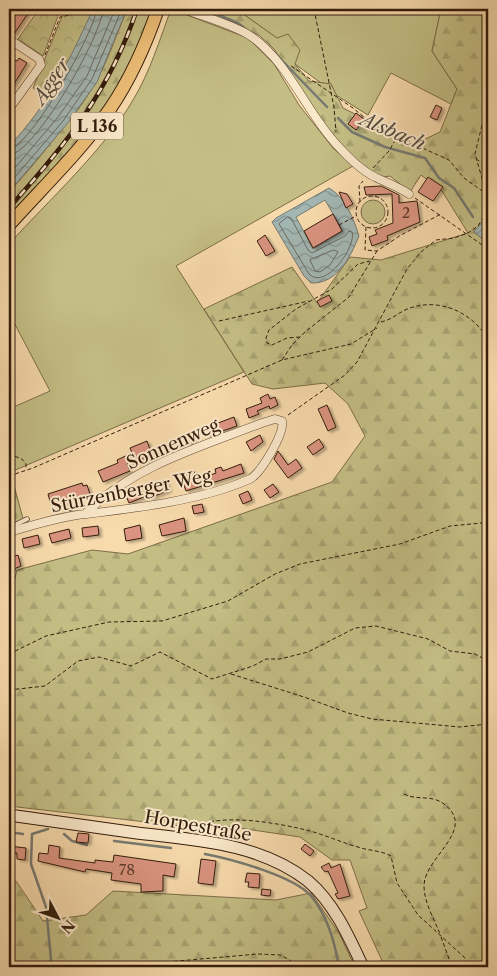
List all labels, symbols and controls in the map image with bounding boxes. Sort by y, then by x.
water label: Agger [26,53,76,111]
water label: Alsbach [354,106,429,156]
road number: L 136 [71,112,123,140]
house number: 2 [402,203,410,222]
street label: Sonnenweg [123,414,223,474]
street label: Stürzenberger Weg [49,465,214,517]
street label: Horpestraße [143,806,253,846]
house number: 78 [119,860,135,879]
north arrow [32,894,82,944]
text: N [57,916,79,937]

